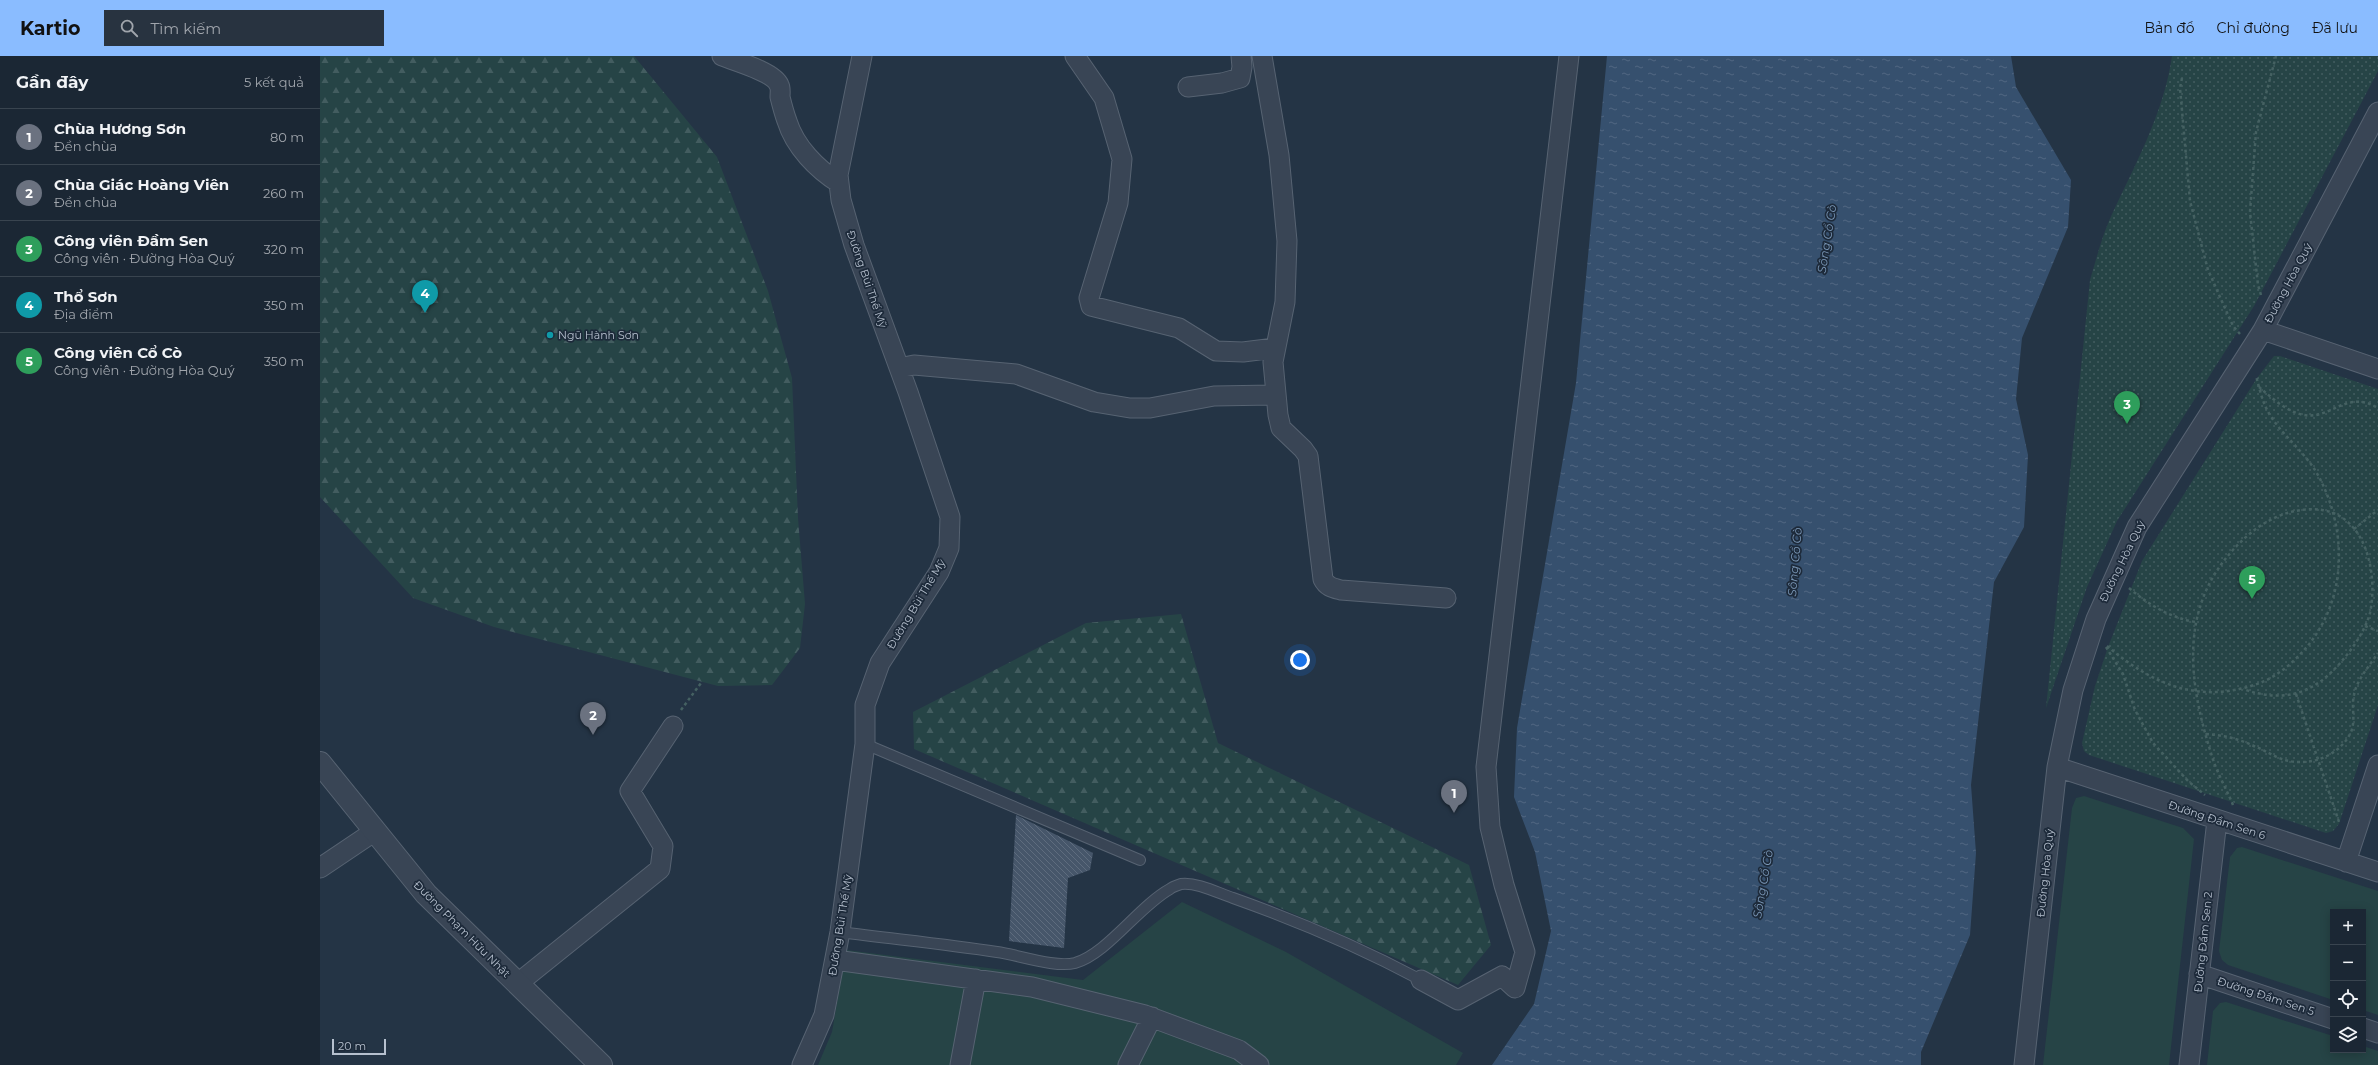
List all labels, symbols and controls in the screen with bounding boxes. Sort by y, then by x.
search box [104,10,384,46]
text: Kartio [20,17,80,40]
icon: search [118,17,140,39]
text: Tìm kiếm [150,19,221,38]
text: Bản đồ [2144,19,2195,37]
text: Chỉ đường [2217,19,2290,37]
text: Đã lưu [2312,19,2358,37]
text: Gần đây [16,72,88,92]
text: 5 kết quả [244,74,304,90]
text: Chùa Hương Sơn [54,119,186,138]
text: 1 [26,129,32,145]
text: 80 m [270,129,304,145]
text: Đền chùa [54,138,117,154]
text: Chùa Giác Hoàng Viên [54,175,229,194]
text: 2 [25,185,33,201]
text: 260 m [263,185,304,201]
text: Đền chùa [54,194,117,210]
water label: Sông Cổ Cò [1814,203,1839,274]
street label: Đường Bùi Thế Mỹ [844,228,890,330]
text: Công viên Đầm Sen [54,231,208,250]
street label: Đường Hòa Quý [2261,240,2315,326]
text: 3 [25,241,33,257]
text: 320 m [264,241,304,257]
text: Công viên · Đường Hòa Quý [54,250,234,266]
pin: 4 [412,280,438,313]
text: Thổ Sơn [54,287,118,306]
text: 4 [25,297,33,313]
text: 350 m [264,297,304,313]
text: Địa điểm [54,306,113,322]
place label: Ngũ Hành Sơn [558,328,639,342]
marker: Ngũ Hành Sơn [545,330,555,340]
text: Công viên Cổ Cò [54,343,182,362]
text: 5 [25,353,33,369]
text: 350 m [264,353,304,369]
text: Công viên · Đường Hòa Quý [54,362,234,378]
pin: 3 [2114,391,2140,424]
street label: Đường Hòa Quý [2096,518,2148,604]
water label: Sông Cổ Cò [1784,526,1805,597]
street label: Đường Bùi Thế Mỹ [884,556,948,651]
pin: 5 [2239,566,2265,599]
your location [1290,650,1310,670]
pin: 2 [580,702,606,735]
pin: 1 [1441,780,1467,813]
street label: Đường Đầm Sen 6 [2166,798,2268,842]
street label: Đường Hòa Quý [2033,828,2057,918]
water label: Sông Cổ Cò [1749,848,1776,919]
street label: Đường Bùi Thế Mỹ [825,873,855,977]
street label: Đường Phạm Hữu Nhật [411,878,514,981]
street label: Đường Đầm Sen 2 [2191,891,2215,993]
map controls [2330,909,2366,1053]
button: + [2330,909,2366,945]
button: − [2330,945,2366,981]
street label: Đường Đầm Sen 5 [2216,974,2316,1018]
button: locate [2330,981,2366,1017]
button: layers [2330,1017,2366,1053]
scale bar [332,1037,386,1056]
text: 20 m [338,1039,366,1053]

